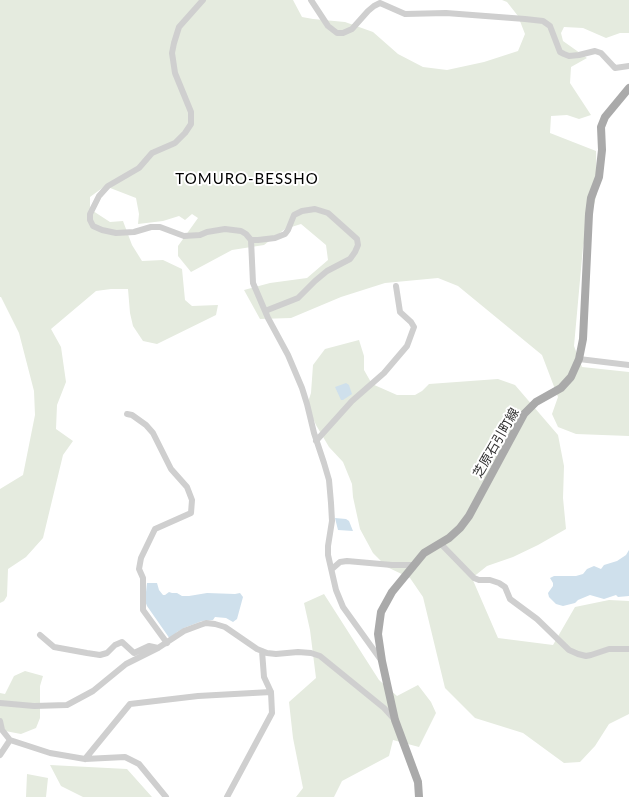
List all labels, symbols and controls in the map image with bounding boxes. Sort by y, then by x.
district label: TOMURO-BESSHO [175,170,319,188]
street label: 芝原石引町線 [470,405,522,481]

